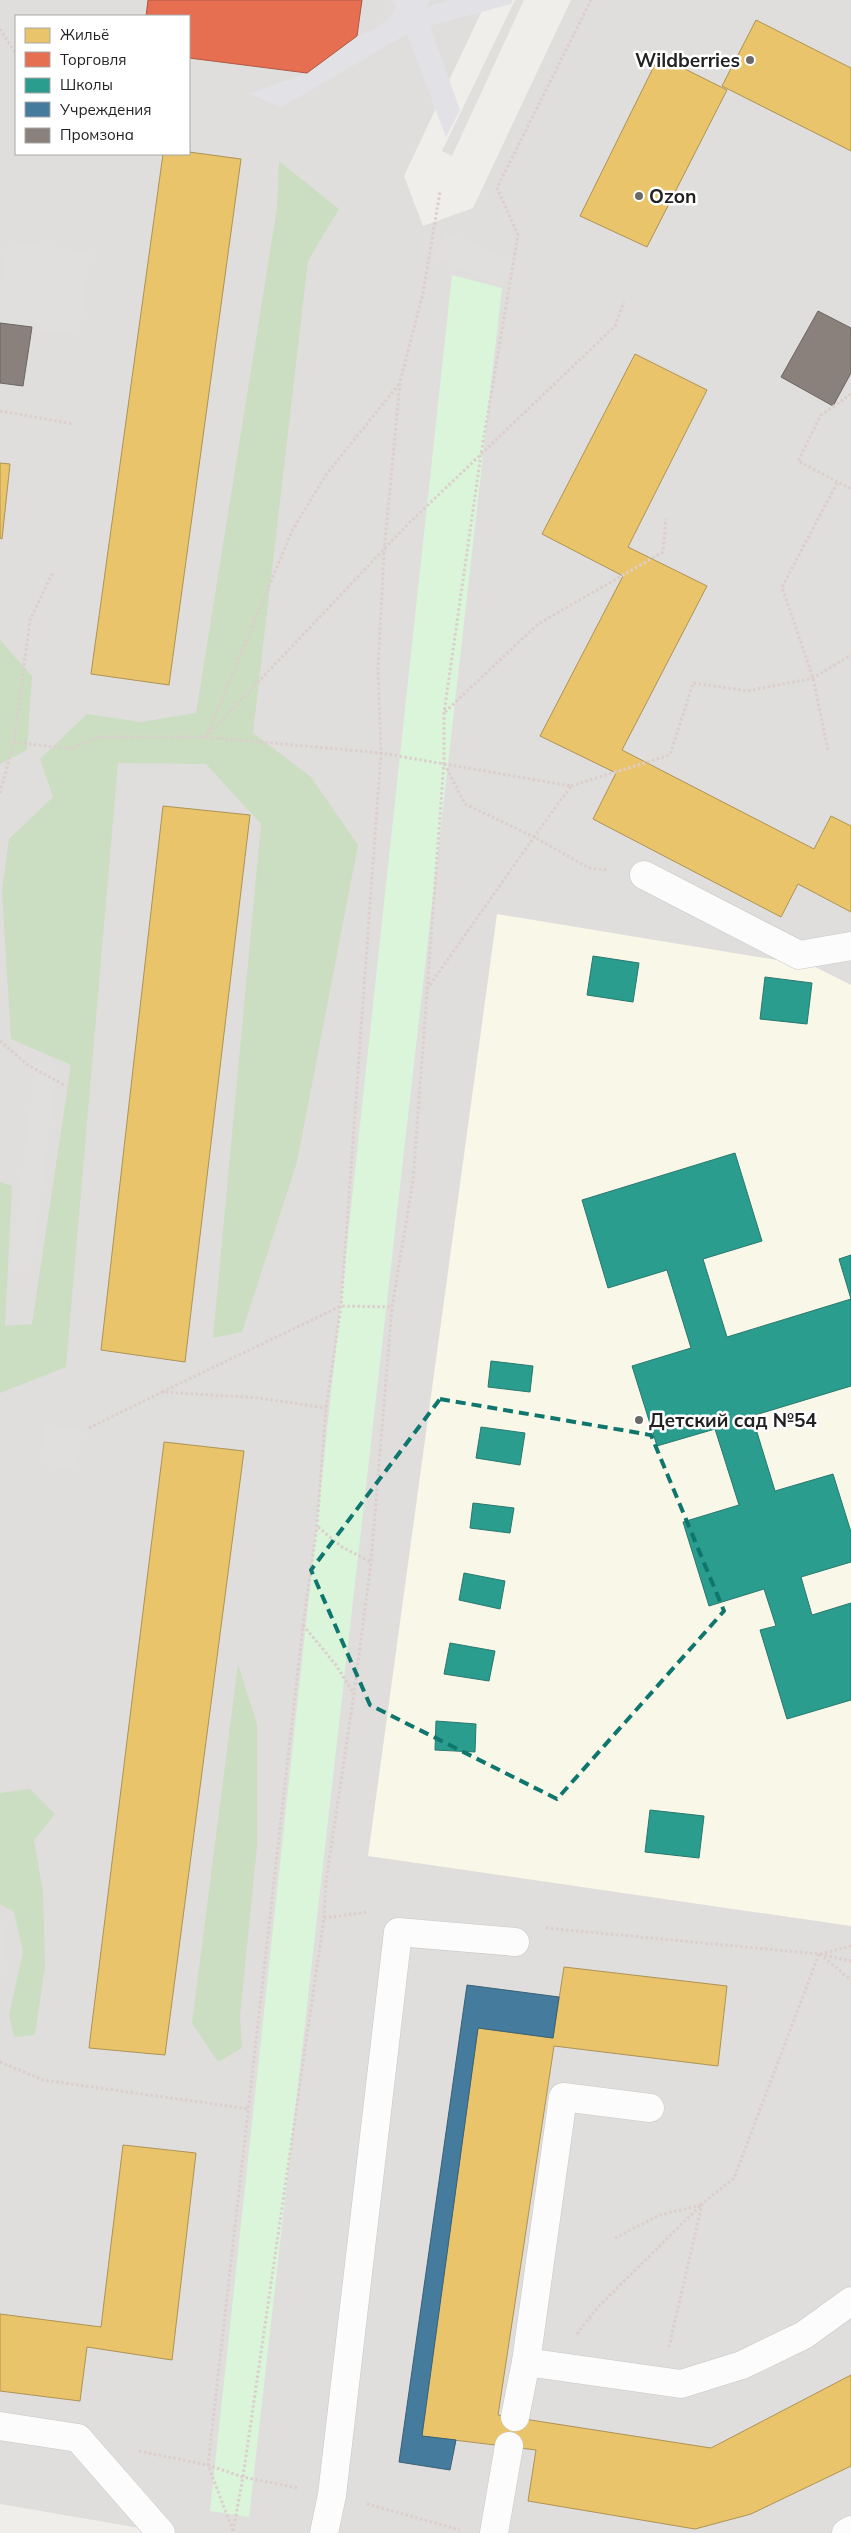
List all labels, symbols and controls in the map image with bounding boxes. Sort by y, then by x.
legend [15,15,190,155]
text: Жильё [60,25,109,44]
place label: Wildberries [635,48,740,72]
text: Торговля [60,50,127,69]
marker: Wildberries [744,54,756,66]
text: Школы [60,75,113,94]
text: Учреждения [59,100,152,119]
text: Промзона [60,125,134,144]
place label: Ozon [649,184,696,208]
marker: Ozon [633,190,645,202]
place label: Детский сад №54 [649,1408,817,1432]
marker: Детский сад №54 [633,1414,645,1426]

